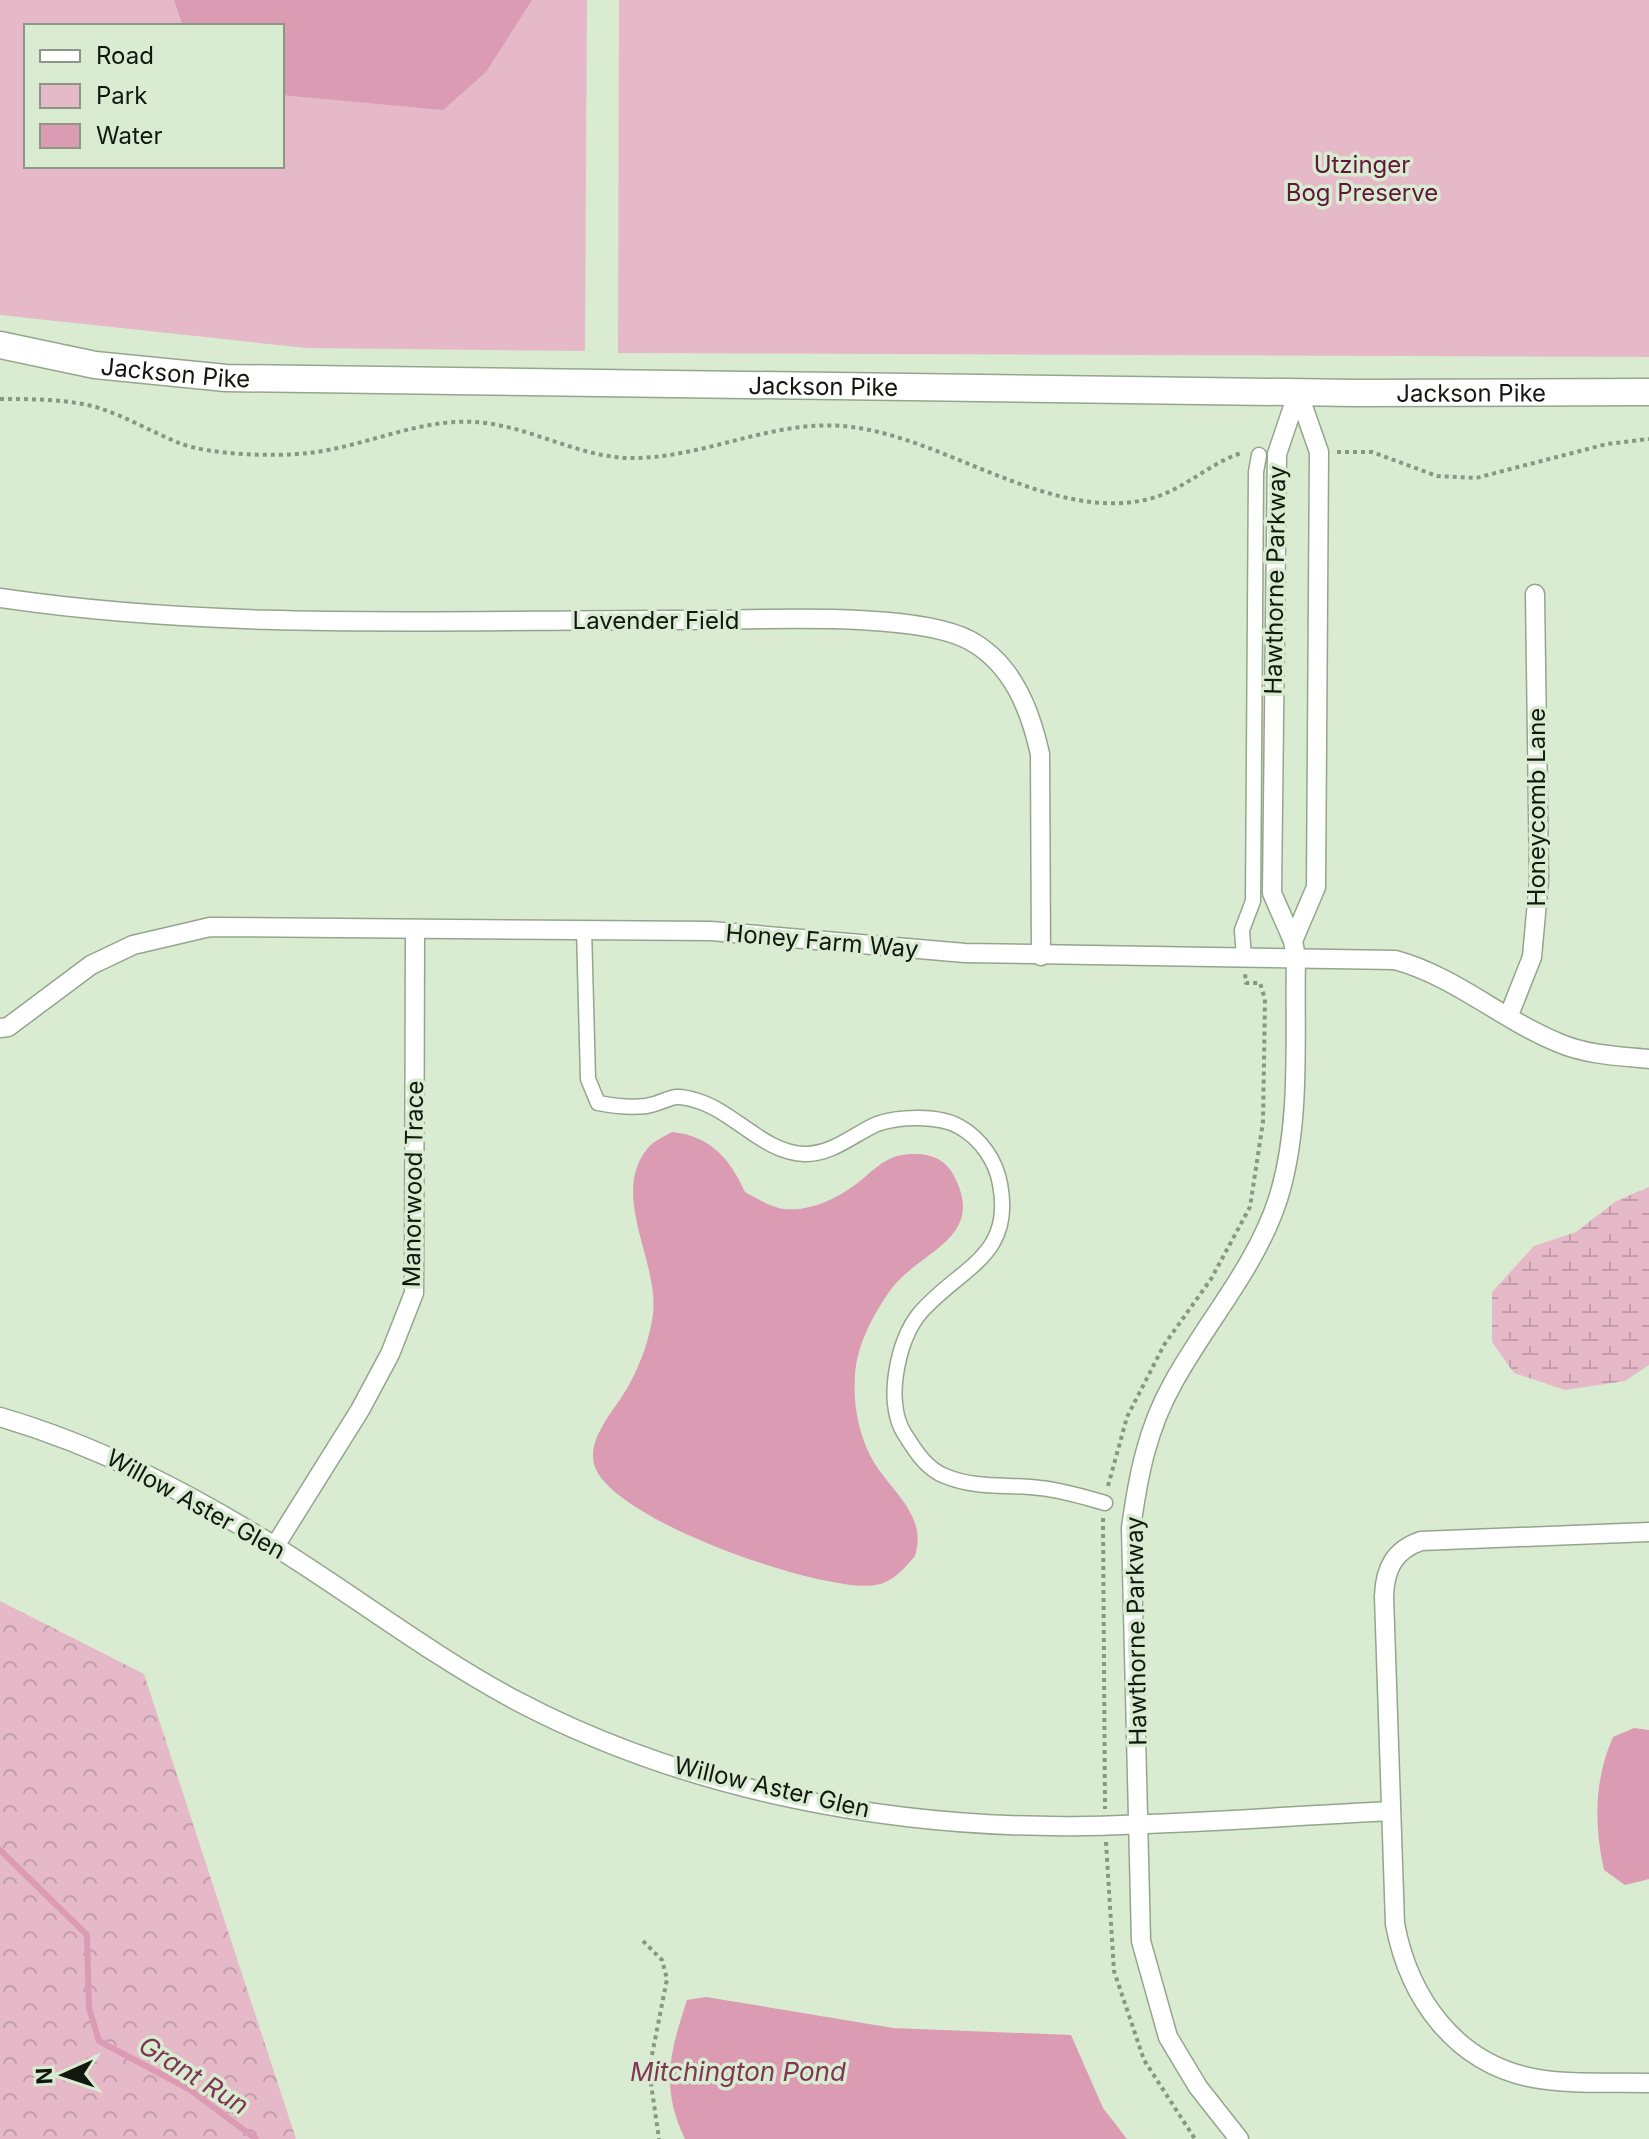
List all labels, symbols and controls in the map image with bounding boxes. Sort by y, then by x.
legend [24,24,284,168]
text: Road [96,41,154,70]
text: Park [96,81,147,110]
text: Water [96,121,163,150]
park label: Utzinger Bog Preserve [1286,150,1438,207]
street label: Jackson Pike [100,351,250,393]
street label: Jackson Pike [748,370,898,401]
street label: Jackson Pike [1396,378,1546,407]
street label: Hawthorne Parkway [1259,465,1291,695]
street label: Lavender Field [573,606,739,635]
street label: Honeycomb Lane [1522,708,1551,906]
street label: Honey Farm Way [724,918,920,964]
street label: Manorwood Trace [397,1080,429,1288]
street label: Willow Aster Glen [102,1443,290,1565]
street label: Hawthorne Parkway [1120,1516,1152,1746]
street label: Willow Aster Glen [671,1750,873,1824]
water label: Grant Run [133,2029,255,2121]
north arrow [24,2035,104,2115]
water label: Mitchington Pond [630,2056,846,2087]
text: N [31,2067,57,2085]

